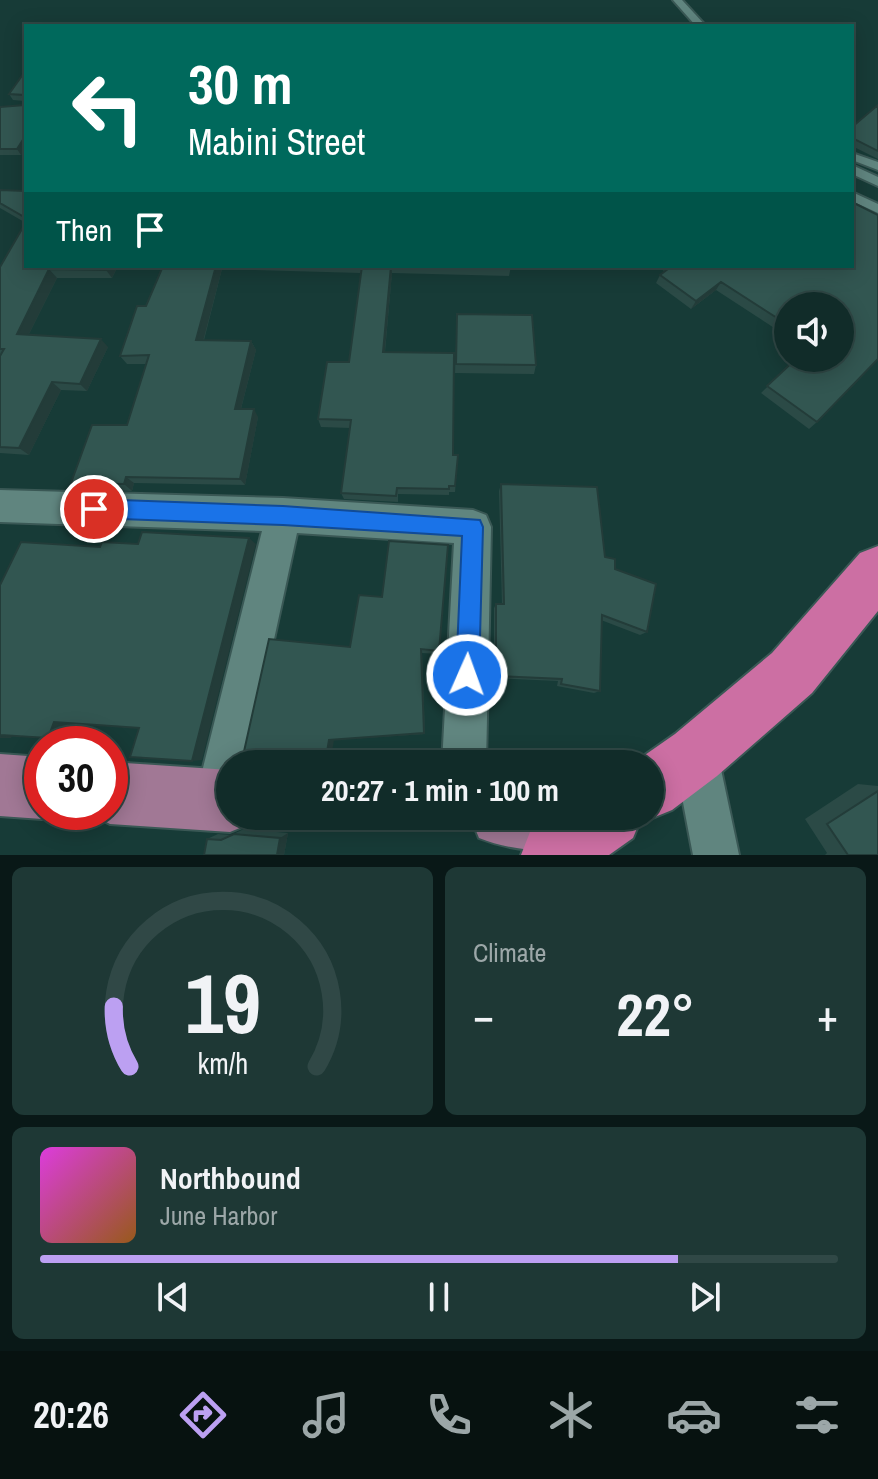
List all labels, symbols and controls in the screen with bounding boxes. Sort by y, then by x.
text: 30 m [188,46,293,121]
icon: left [56,56,160,160]
text: Mabini Street [188,118,365,166]
icon: arrive [128,208,172,252]
text: Then [56,210,112,250]
map controls [774,292,854,372]
button: sound [774,292,854,372]
pin [60,475,128,543]
icon: arrive [72,487,116,531]
position arrow [425,633,509,717]
speed limit sign: 30 [24,726,128,830]
text: 20:27 · 1 min · 100 m [321,770,559,810]
text: Climate [473,935,546,970]
text: 19 [185,947,260,1059]
text: 22° [616,974,695,1055]
text: − [473,985,494,1045]
text: + [817,985,838,1045]
text: km/h [197,1044,248,1083]
text: Northbound [160,1158,301,1198]
text: June Harbor [160,1198,277,1233]
icon: previous [151,1275,195,1319]
icon: pause [417,1275,461,1319]
icon: next [683,1275,727,1319]
icon: directions [175,1387,231,1443]
icon: music [298,1387,354,1443]
icon: phone [421,1387,477,1443]
icon: climate [543,1387,599,1443]
icon: car [666,1387,722,1443]
icon: filters [789,1387,845,1443]
text: 20:26 [33,1391,109,1439]

